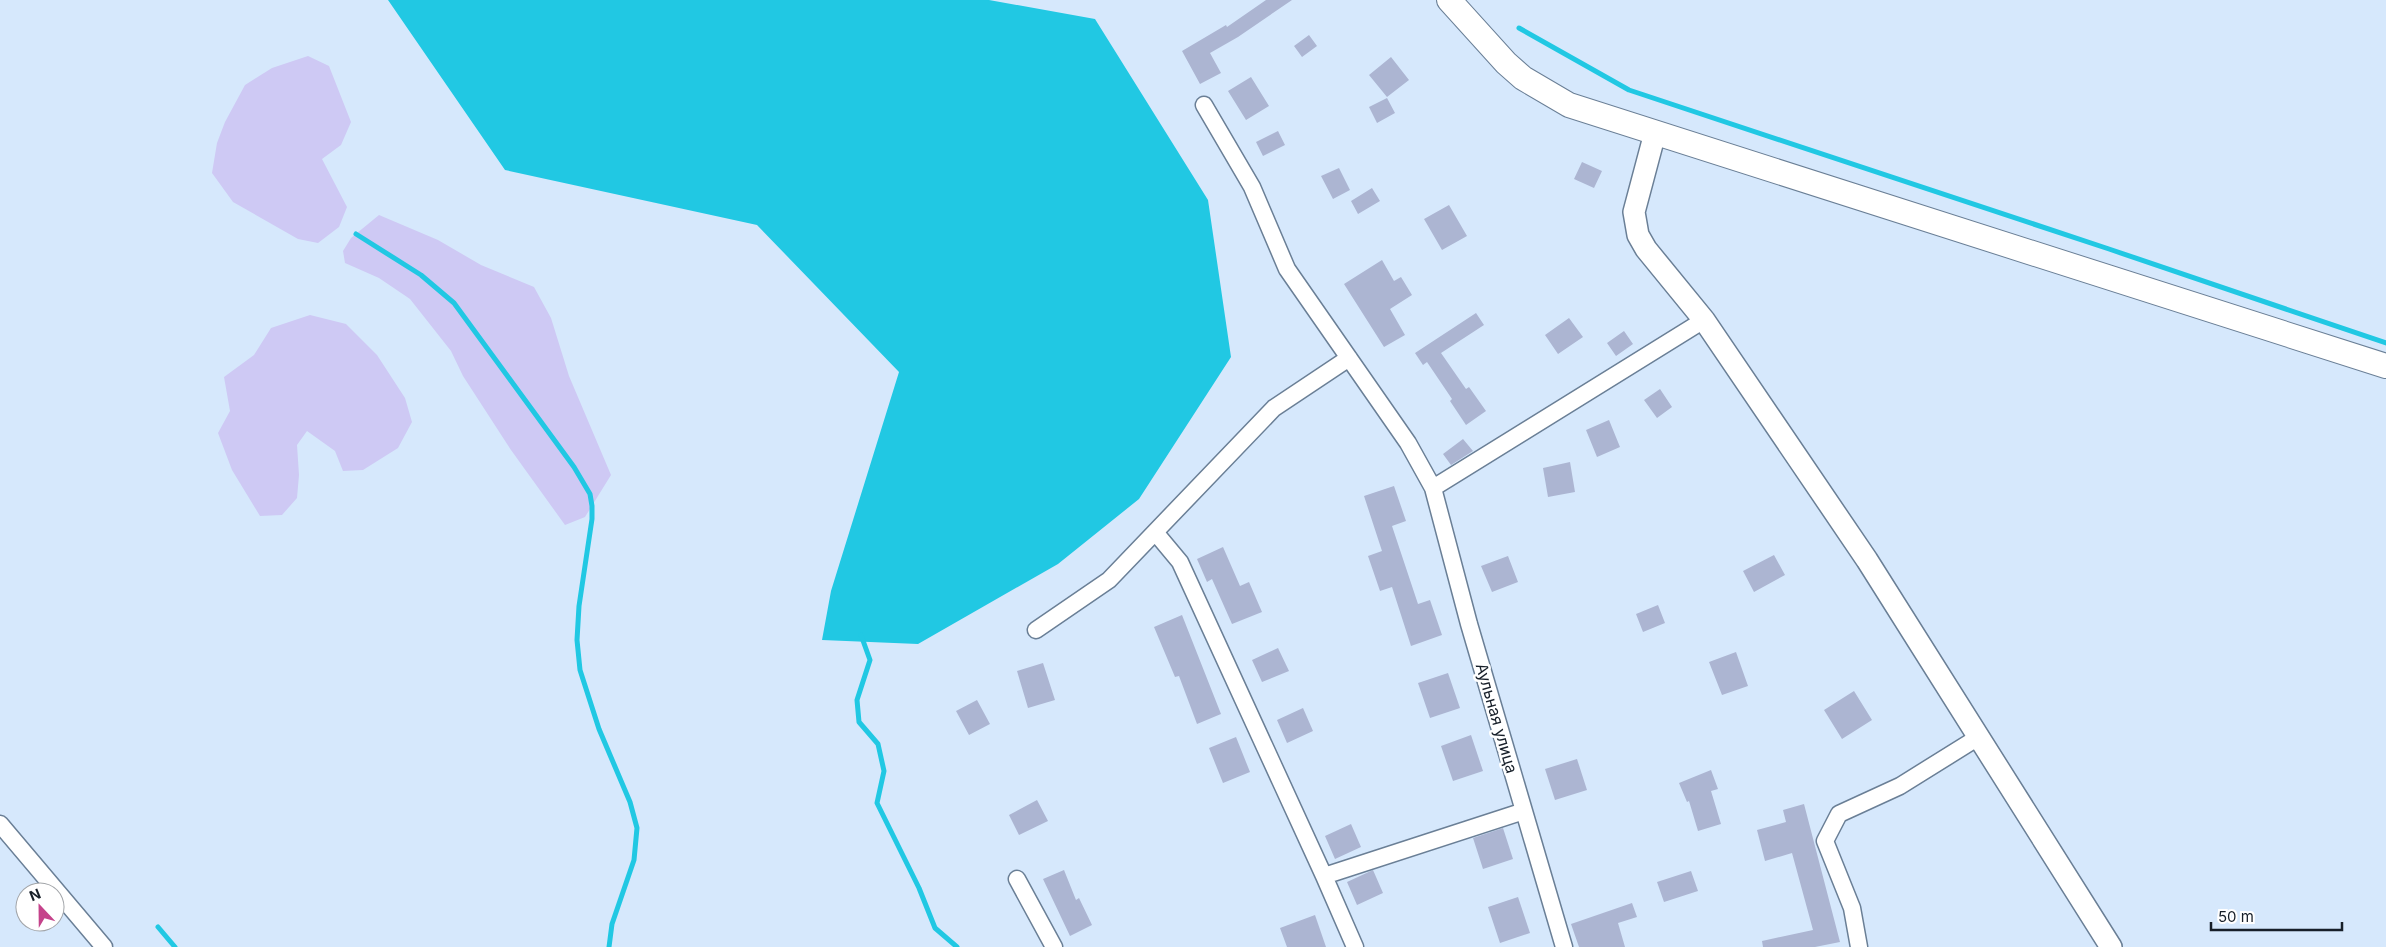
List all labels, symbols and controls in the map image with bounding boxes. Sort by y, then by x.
street label: Аульная улица [1472,661,1522,775]
north arrow [15,882,65,932]
text: N [27,885,43,904]
scale bar [2211,900,2342,932]
text: 50 m [2218,907,2254,926]

